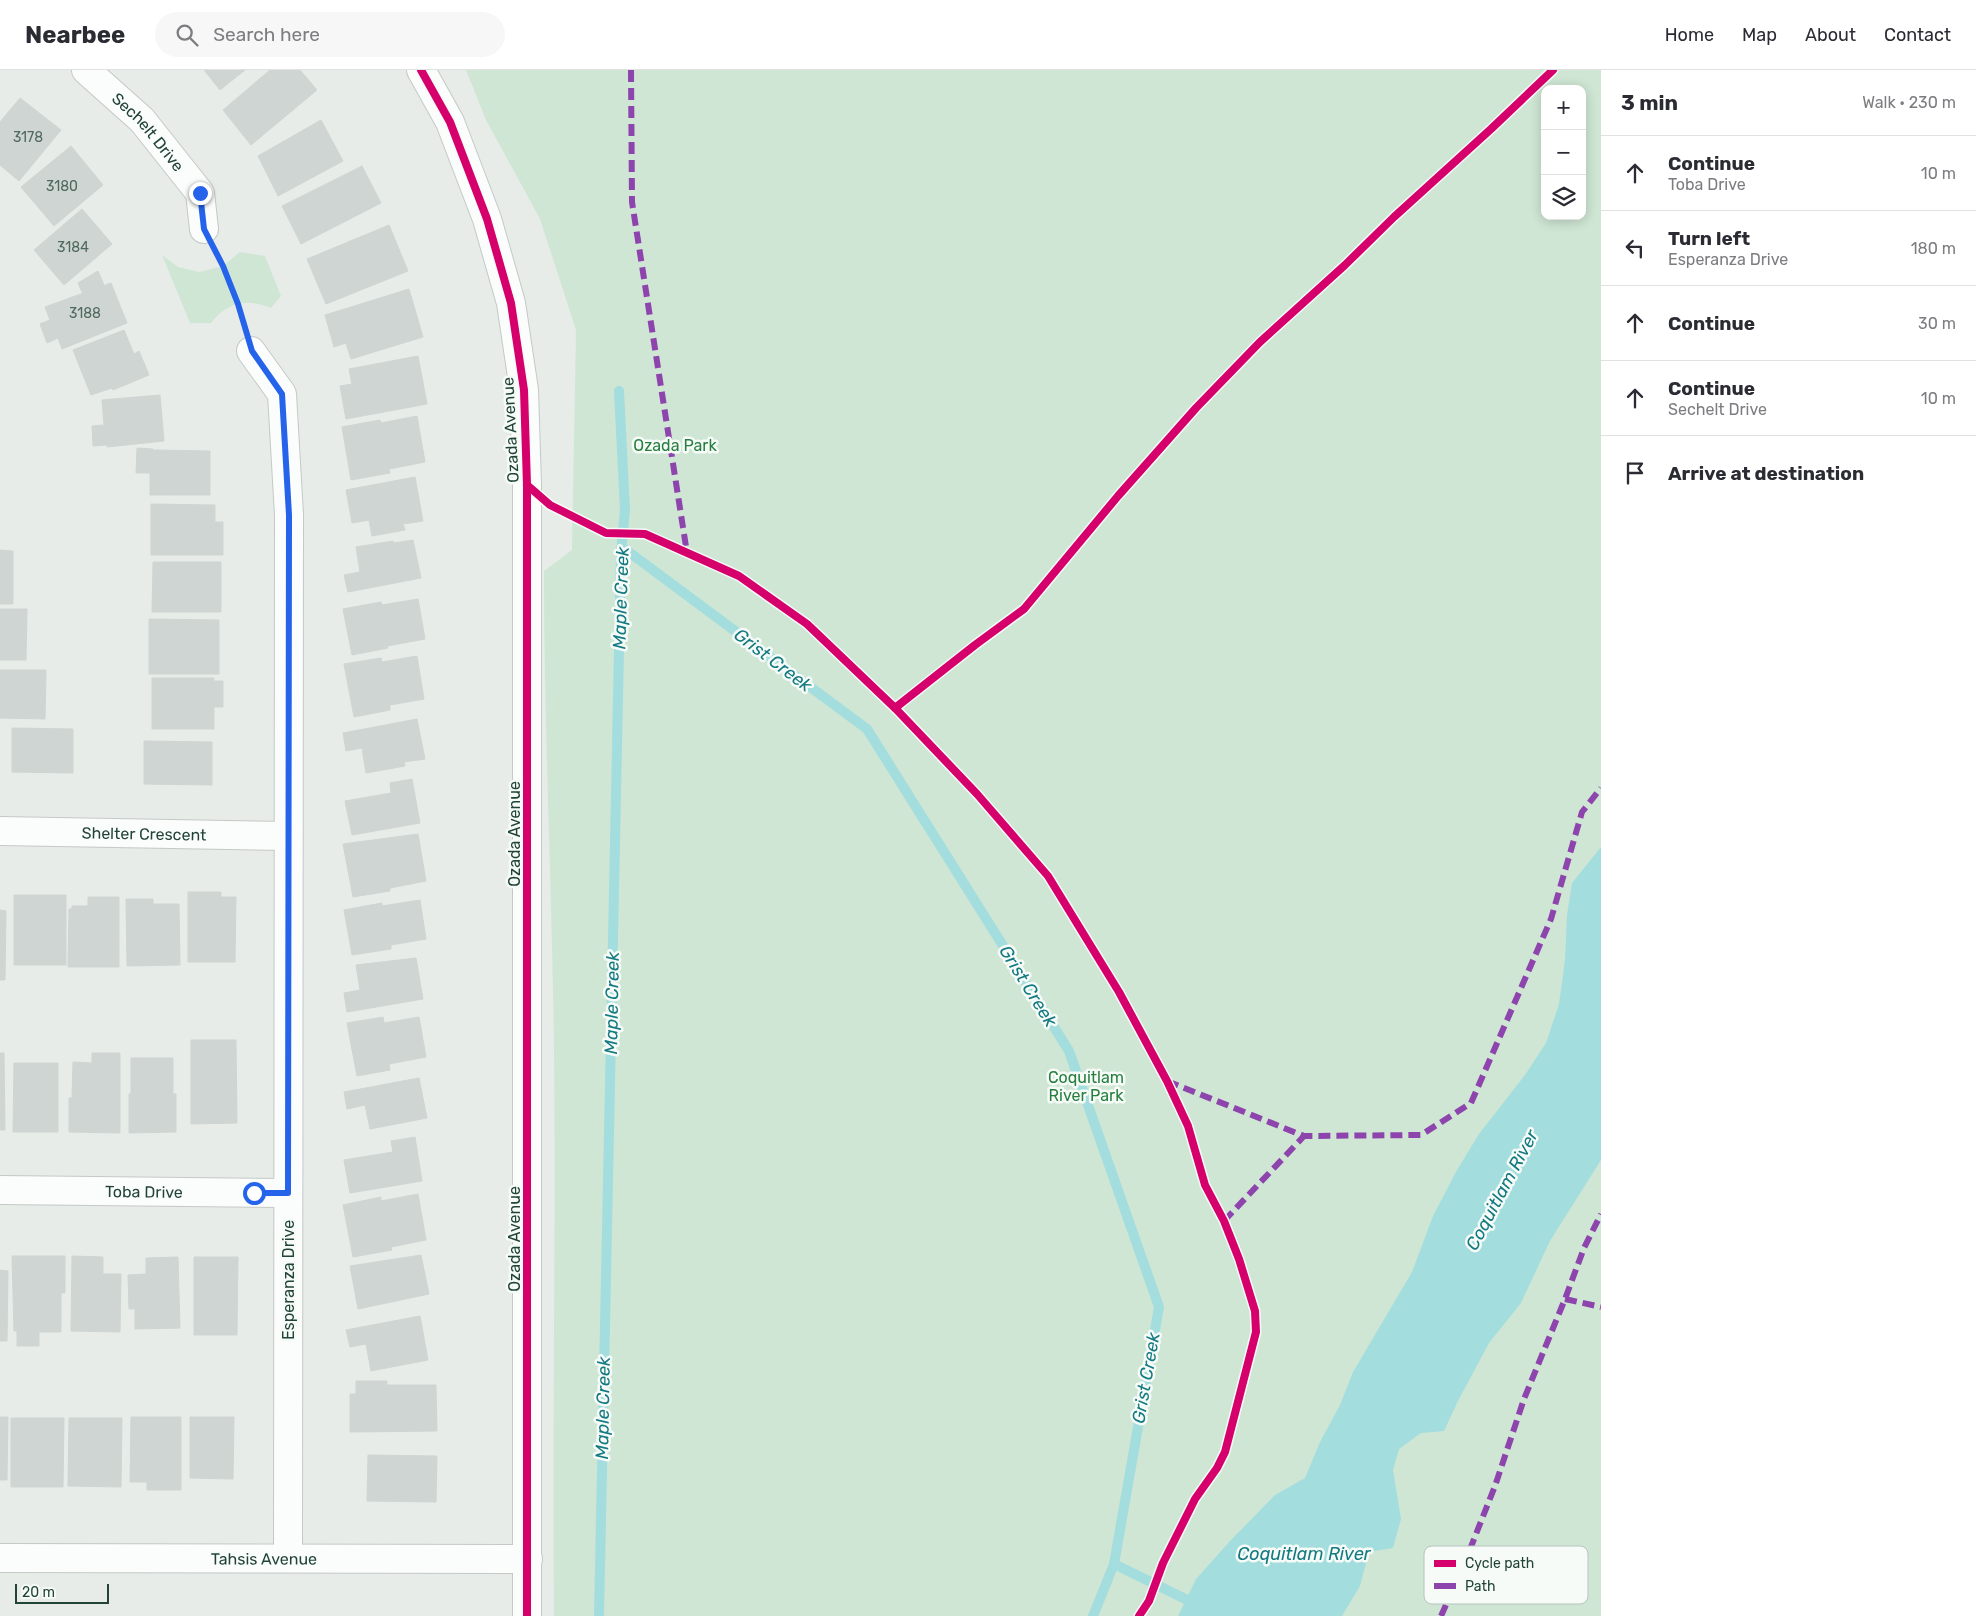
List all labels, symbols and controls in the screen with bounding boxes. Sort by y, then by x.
search box [155,12,505,57]
text: Nearbee [25,21,125,49]
icon: search [173,21,201,49]
text: Search here [213,23,320,46]
text: Home [1665,24,1714,46]
text: Map [1742,24,1777,46]
text: About [1805,24,1856,46]
text: Contact [1884,24,1951,46]
map controls [1541,85,1586,220]
button: + [1541,85,1586,130]
street label: Sechelt Drive [108,89,188,175]
text: 3 min [1621,90,1678,115]
text: Walk · 230 m [1862,93,1956,112]
house number: 3178 [13,129,43,146]
button: − [1541,130,1586,175]
text: Continue [1668,152,1755,175]
icon: ahead [1621,159,1649,187]
text: 10 m [1921,164,1956,183]
button: layers [1541,175,1586,220]
text: Toba Drive [1668,175,1746,194]
house number: 3180 [46,178,78,195]
route end [189,182,212,205]
text: Turn left [1668,227,1750,250]
icon: left [1621,234,1649,262]
house number: 3184 [57,239,89,256]
text: 180 m [1911,239,1956,258]
text: Esperanza Drive [1668,250,1788,269]
house number: 3188 [69,305,101,322]
icon: ahead [1621,309,1649,337]
text: Continue [1668,312,1755,335]
text: 30 m [1918,314,1956,333]
street label: Ozada Avenue [498,377,523,483]
text: Continue [1668,377,1755,400]
icon: ahead [1621,384,1649,412]
text: 10 m [1921,389,1956,408]
text: Sechelt Drive [1668,400,1767,419]
park label: Ozada Park [633,436,717,455]
icon: arrive [1621,459,1649,487]
text: Arrive at destination [1668,462,1864,485]
water label: Maple Creek [608,546,634,650]
water label: Grist Creek [730,623,817,697]
street label: Ozada Avenue [505,781,524,887]
street label: Shelter Crescent [81,823,207,845]
water label: Grist Creek [994,941,1062,1032]
water label: Maple Creek [600,951,624,1054]
park label: Coquitlam River Park [1048,1068,1124,1105]
water label: Coquitlam River [1461,1125,1544,1254]
street label: Toba Drive [105,1182,183,1202]
route start [243,1182,266,1205]
street label: Ozada Avenue [505,1186,524,1292]
street label: Esperanza Drive [279,1220,298,1340]
water label: Grist Creek [1127,1330,1165,1425]
water label: Maple Creek [591,1356,615,1459]
water label: Coquitlam River [1237,1543,1372,1565]
legend [1424,1546,1588,1604]
street label: Tahsis Avenue [211,1549,317,1569]
text: Cycle path [1465,1555,1534,1572]
text: Path [1465,1578,1496,1595]
scale bar [15,1581,109,1604]
text: 20 m [22,1584,55,1601]

